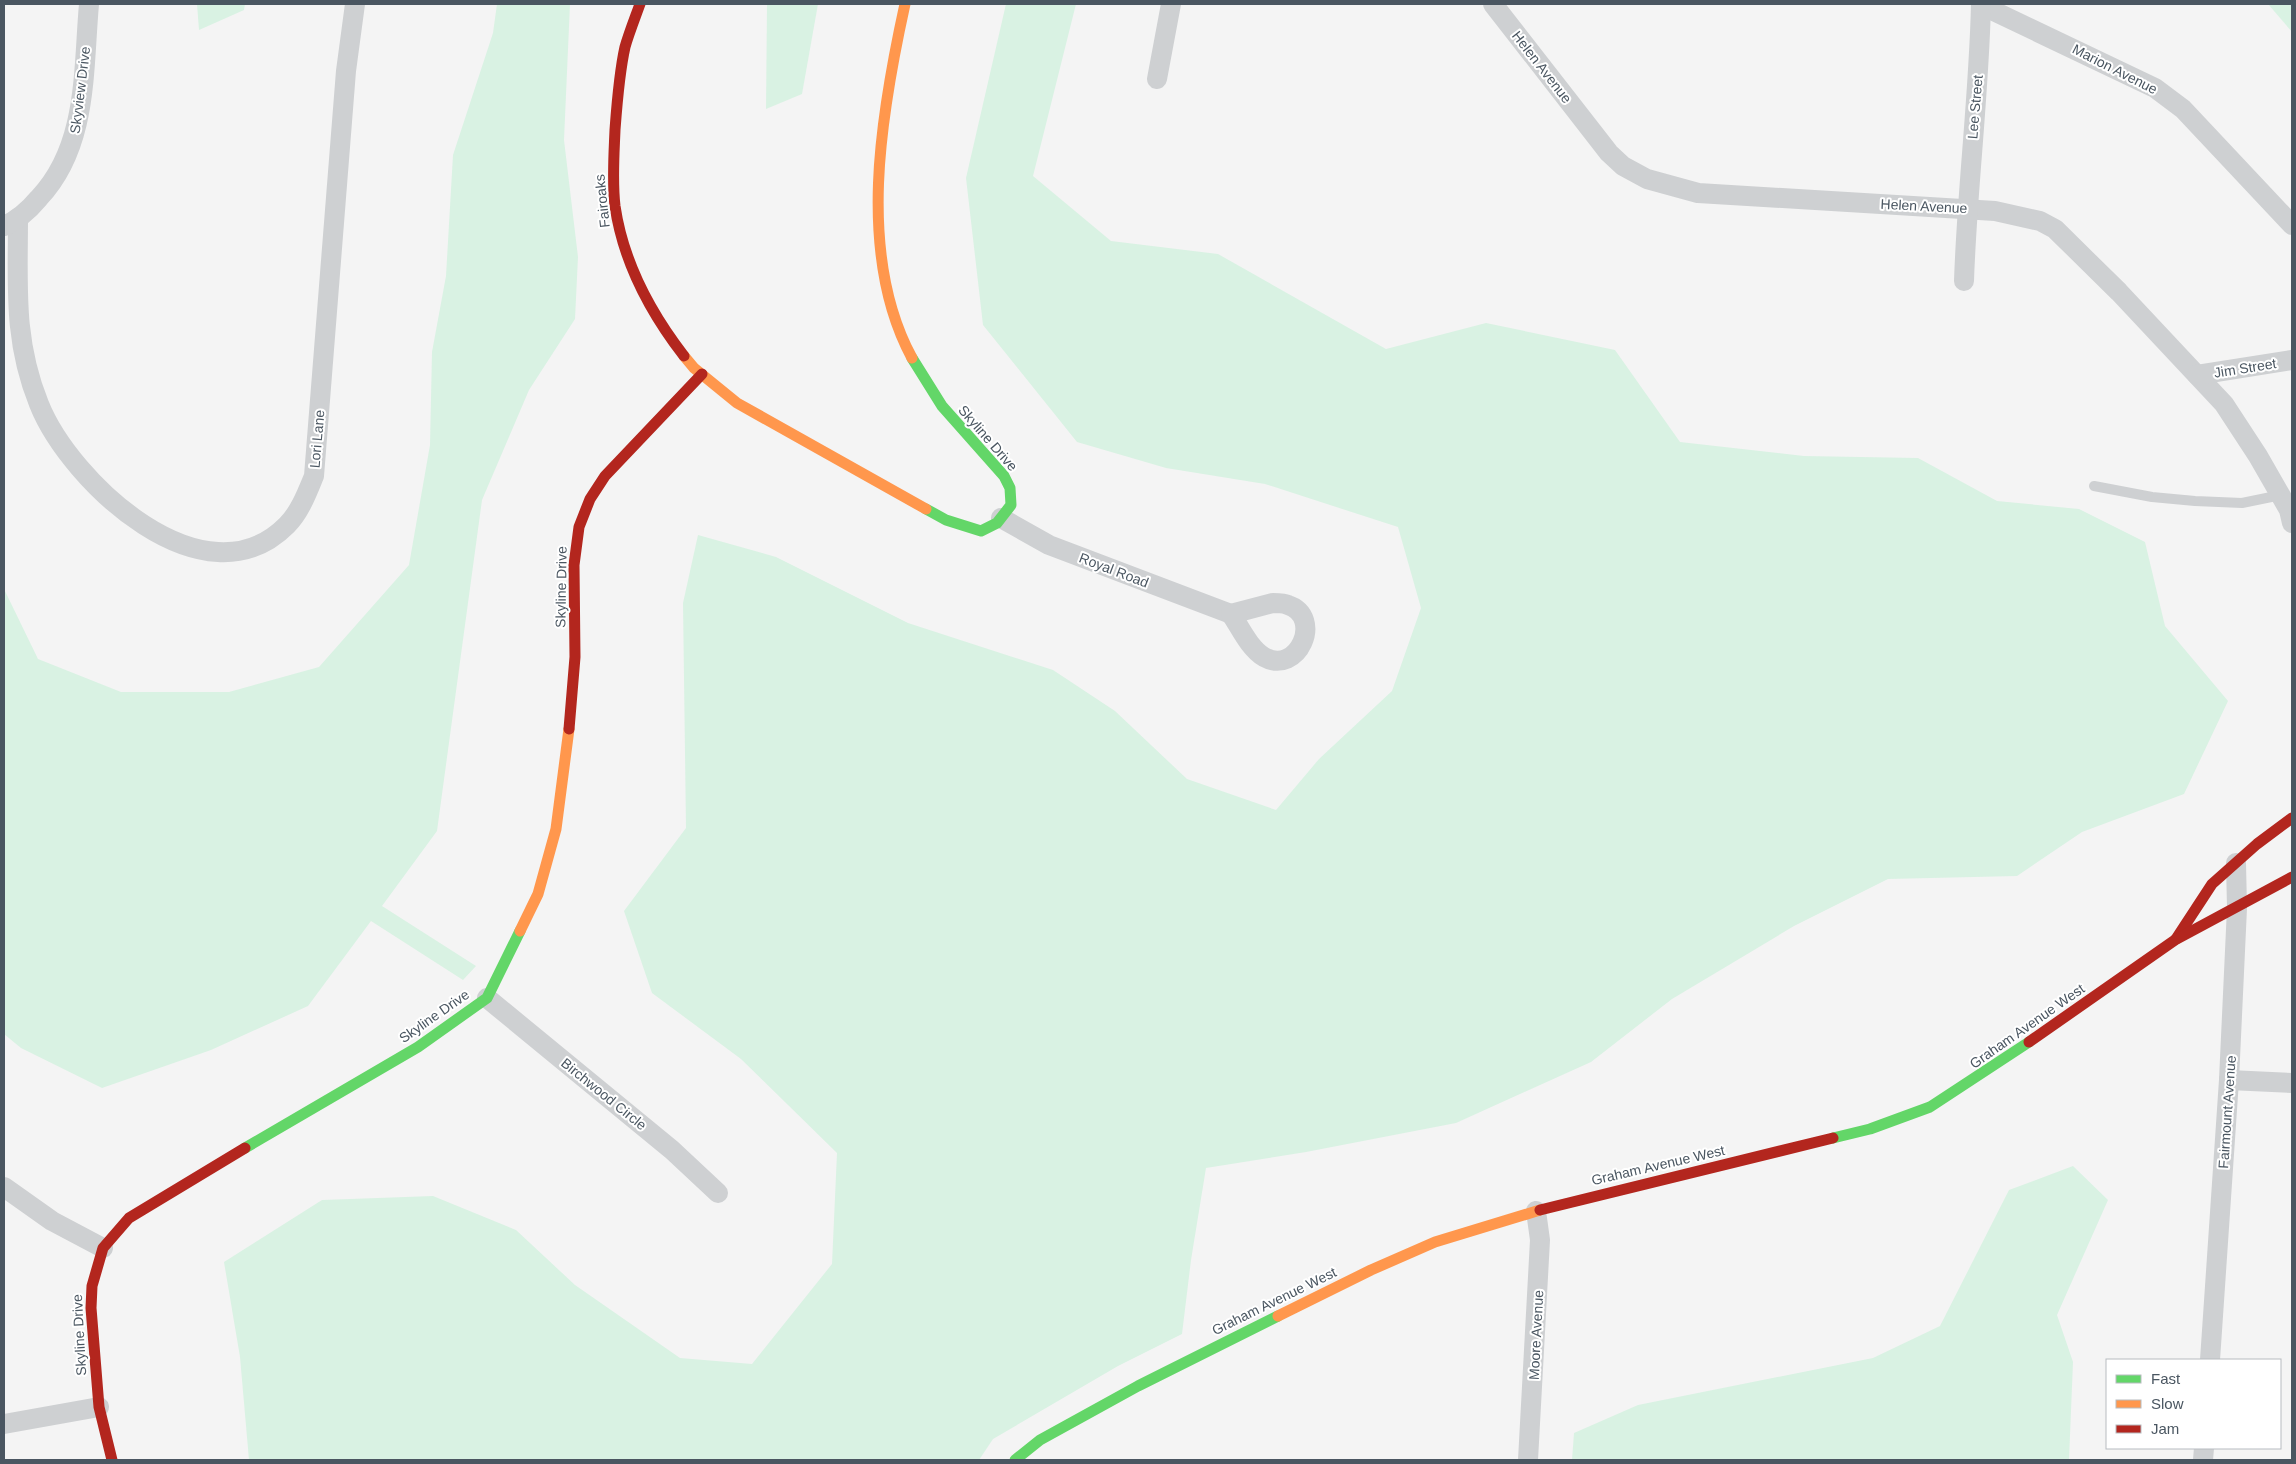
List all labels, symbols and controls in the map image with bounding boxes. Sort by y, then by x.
street label: Helen Avenue [1509,28,1575,106]
street label: Marion Avenue [2070,41,2160,97]
street label: Skyview Drive [67,45,93,135]
street label: Lee Street [1964,74,1986,140]
street label: Fairoaks [591,173,613,229]
street label: Helen Avenue [1880,196,1968,216]
street label: Jim Street [2213,355,2277,381]
street label: Skyline Drive [955,402,1021,474]
street label: Lori Lane [306,409,328,469]
street label: Skyline Drive [552,546,570,628]
street label: Royal Road [1077,549,1151,591]
street label: Graham Avenue West [1967,980,2088,1072]
street label: Skyline Drive [396,986,472,1046]
street label: Birchwood Circle [558,1055,650,1133]
street label: Fairmount Avenue [2215,1055,2239,1169]
street label: Graham Avenue West [1590,1142,1726,1188]
street label: Graham Avenue West [1209,1264,1339,1338]
street label: Moore Avenue [1526,1289,1546,1380]
street label: Skyline Drive [69,1294,89,1376]
legend [2106,1359,2281,1449]
text: Fast [2151,1370,2181,1387]
text: Slow [2151,1395,2184,1412]
text: Jam [2151,1420,2179,1437]

